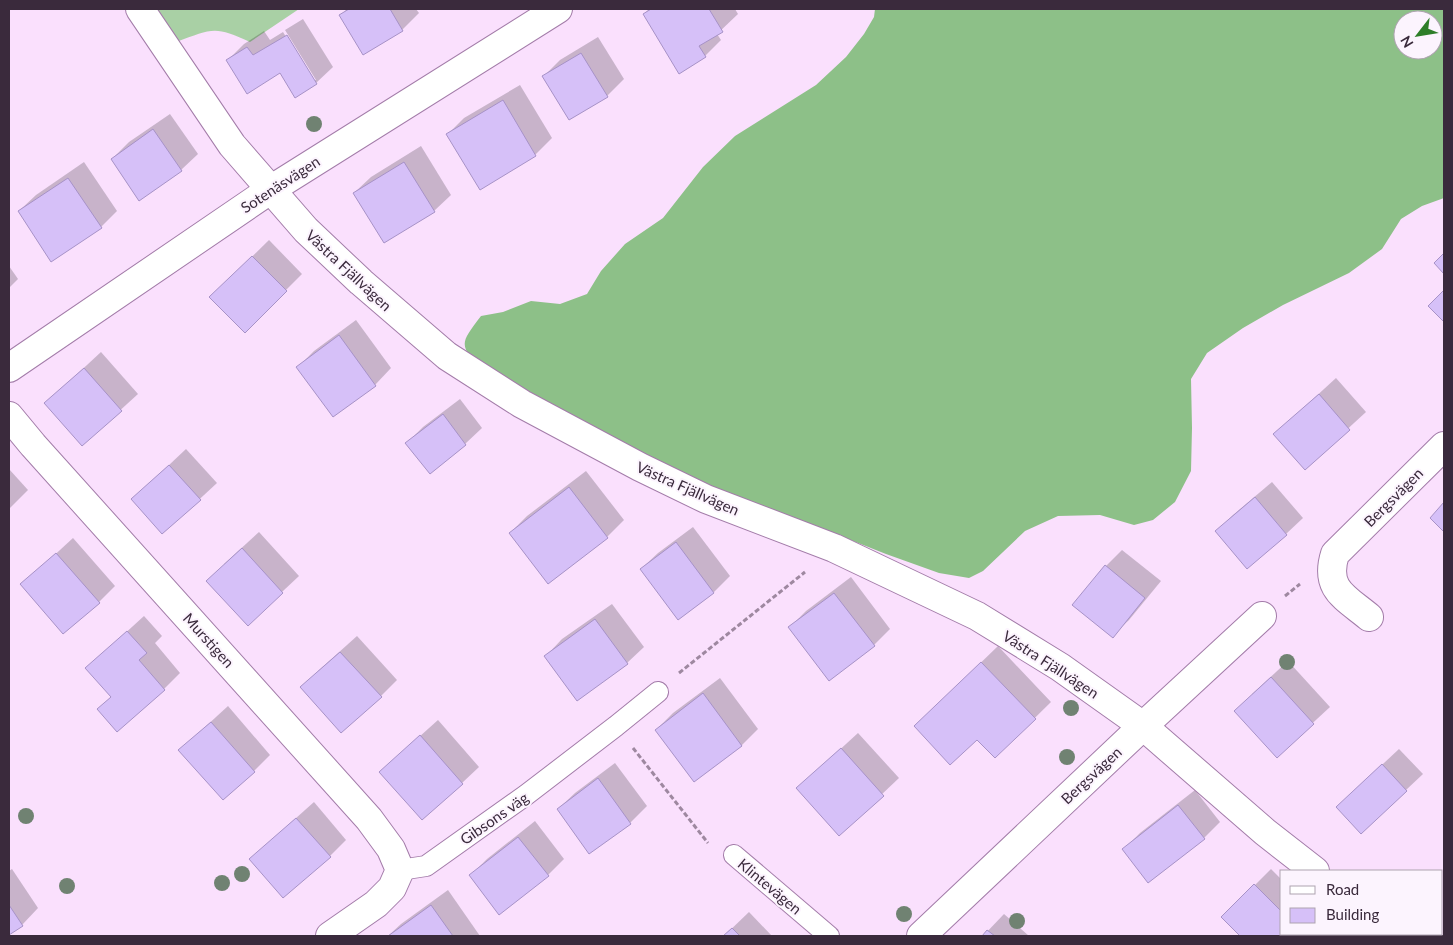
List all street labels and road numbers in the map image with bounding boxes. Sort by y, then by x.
street label: Sotenäsvägen [237,152,323,216]
street label: Västra Fjällvägen [302,226,396,314]
street label: Västra Fjällvägen [634,457,742,519]
street label: Bergsvägen [1360,464,1426,530]
street label: Murstigen [180,609,238,671]
street label: Västra Fjällvägen [1000,626,1102,702]
street label: Bergsvägen [1057,743,1125,807]
street label: Gibsons väg [456,788,532,848]
street label: Klintevägen [735,854,805,918]

